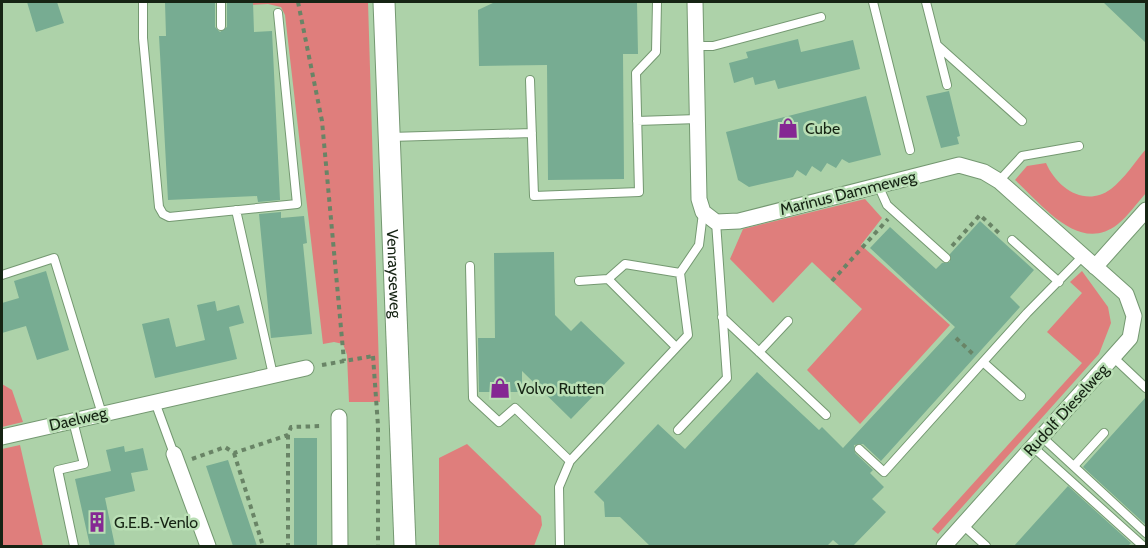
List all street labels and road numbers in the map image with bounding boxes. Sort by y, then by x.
street label: Marinus Dammeweg [778,167,919,219]
street label: Venrayseweg [383,229,406,320]
street label: Rudolf Dieselweg [1020,359,1113,460]
street label: Daelweg [47,403,110,435]

